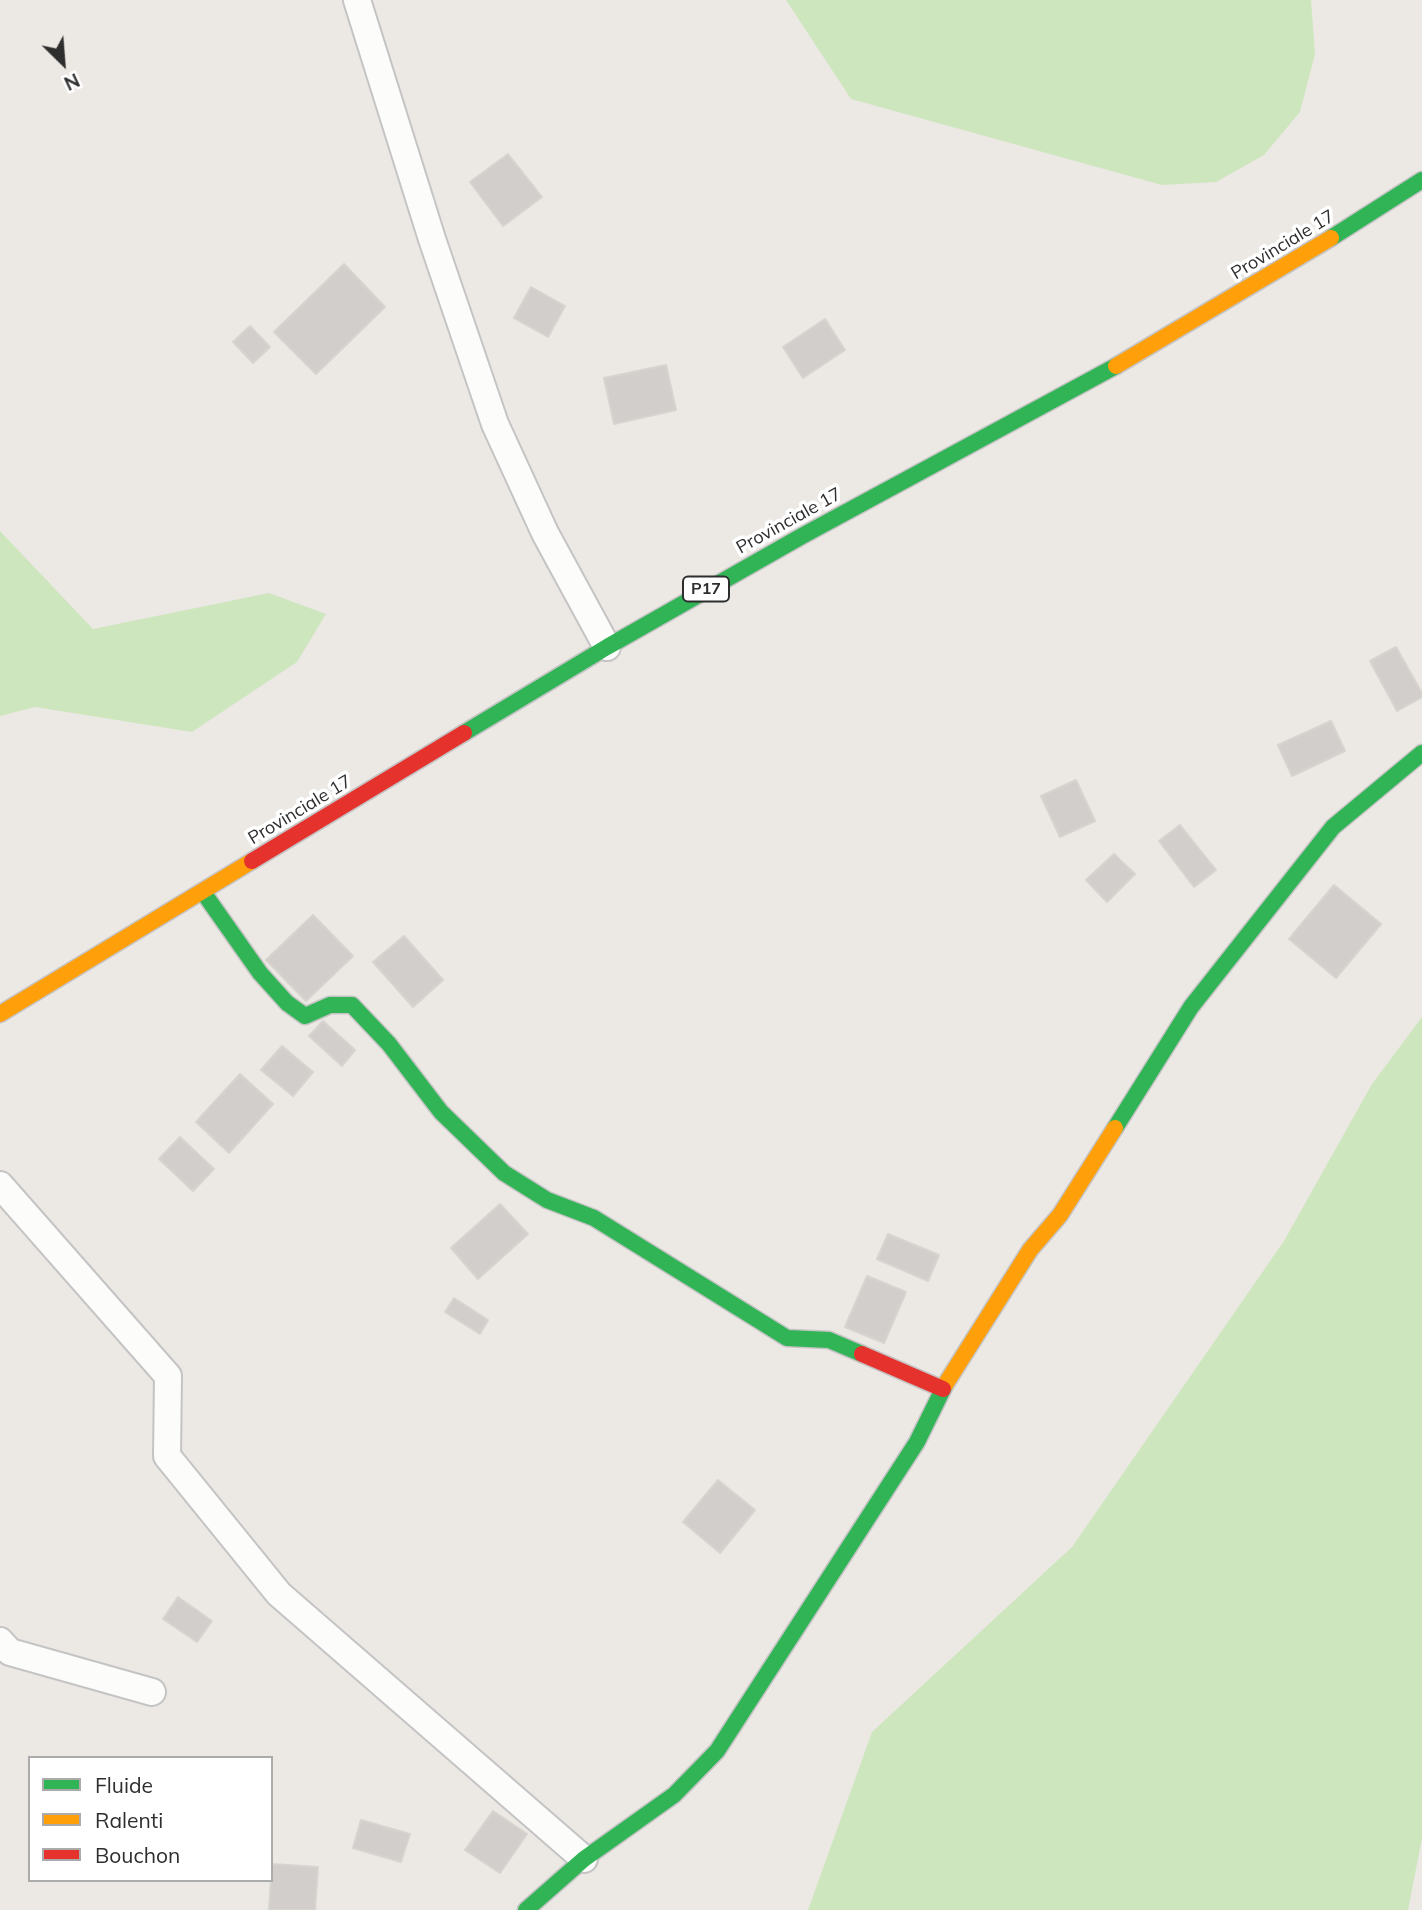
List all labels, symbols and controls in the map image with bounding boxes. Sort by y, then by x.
north arrow [28,28,98,98]
text: N [60,68,83,96]
street label: Provinciale 17 [1227,206,1339,284]
street label: Provinciale 17 [733,483,845,559]
road number: P17 [683,576,729,602]
street label: Provinciale 17 [244,771,356,849]
legend [28,1756,273,1882]
text: Fluide [95,1772,153,1798]
text: Ralenti [95,1807,163,1833]
text: Bouchon [95,1842,180,1868]

